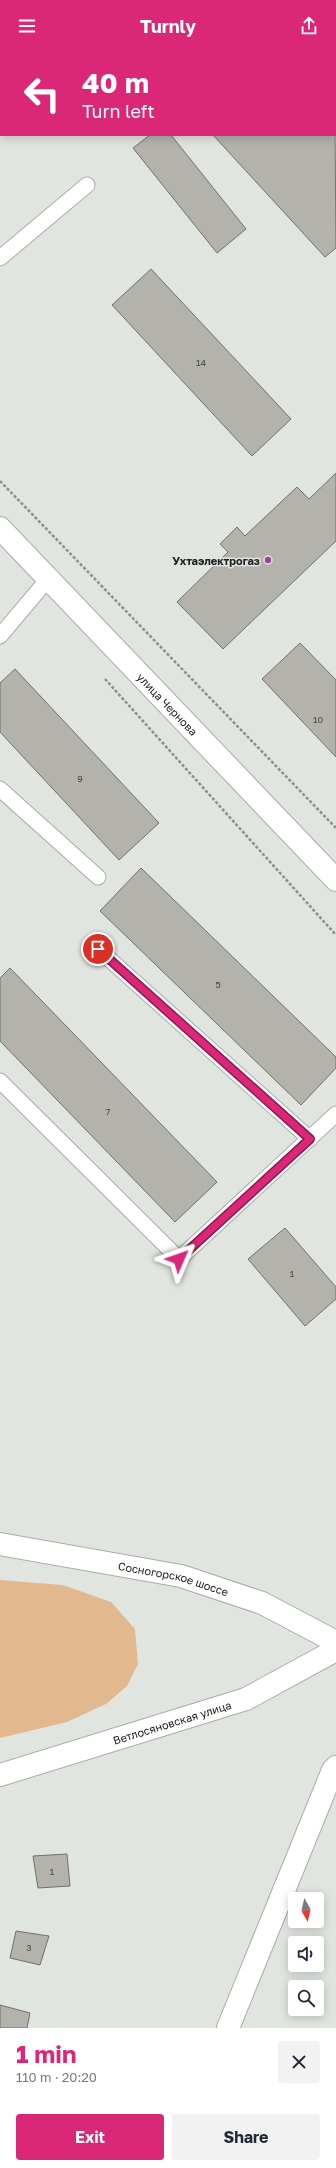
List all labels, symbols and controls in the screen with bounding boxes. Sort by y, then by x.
icon: menu [16,15,38,37]
text: Turnly [140,15,196,37]
icon: share [298,15,320,37]
text: 40 m [82,66,149,99]
icon: left [16,68,68,120]
text: Turn left [82,100,155,122]
house number: 14 [196,357,206,368]
place label: Ухтаэлектрогаз [172,554,260,567]
marker: Ухтаэлектрогаз [263,555,273,565]
street label: улица Чернова [135,670,201,738]
house number: 10 [313,714,323,725]
house number: 9 [77,773,83,784]
pin [81,932,115,966]
icon: arrive [87,938,109,960]
house number: 5 [215,979,221,990]
house number: 7 [106,1106,111,1117]
position arrow [158,1238,200,1280]
house number: 1 [290,1268,295,1279]
street label: Сосногорское шоссе [117,1559,230,1598]
street label: Ветлосяновская улица [111,1697,233,1746]
house number: 1 [50,1866,55,1877]
north arrow [288,1892,324,1928]
map controls [288,1892,324,2016]
button: sound [288,1936,324,1972]
house number: 3 [26,1942,32,1953]
button: search [288,1980,324,2016]
text: 1 min [16,2039,76,2068]
button: close [278,2041,320,2083]
text: 110 m · 20:20 [16,2069,97,2085]
button: Exit [16,2114,164,2160]
button: Share [172,2114,320,2160]

